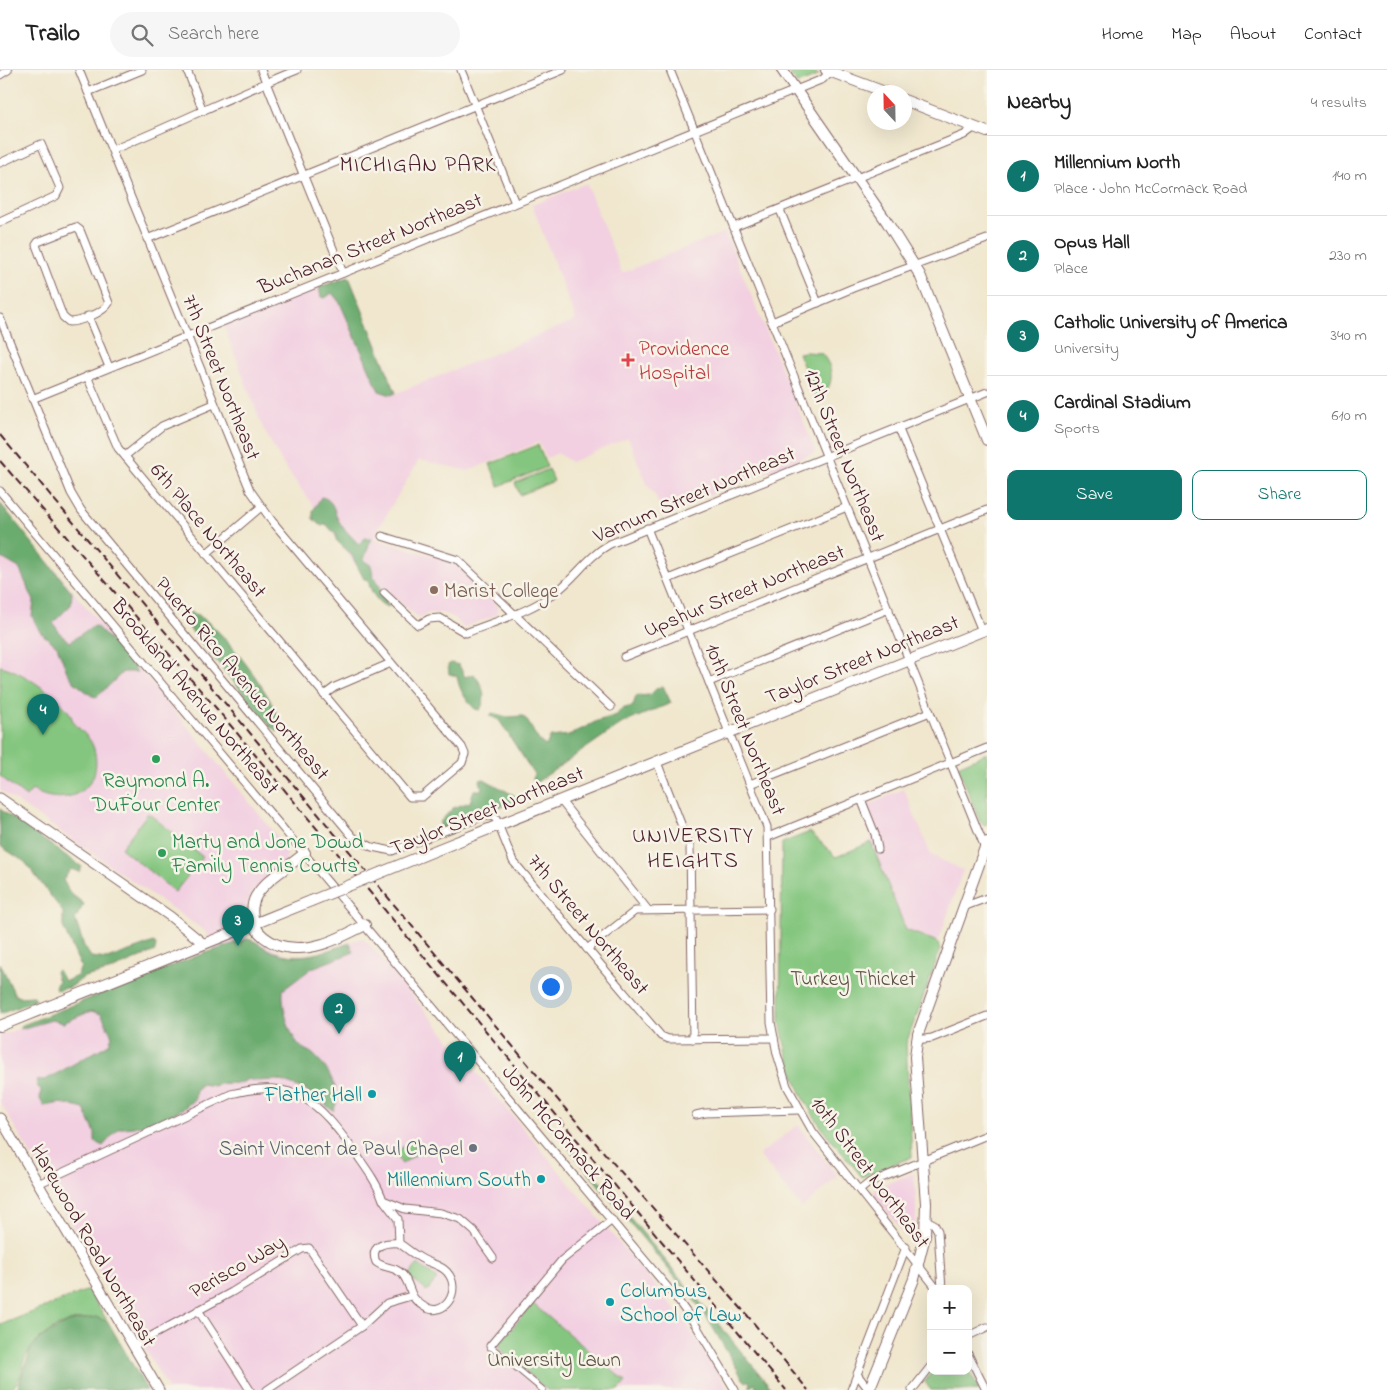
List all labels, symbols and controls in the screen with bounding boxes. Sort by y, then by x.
search box [110,12,460,57]
text: Trailo [25,17,80,52]
icon: search [128,21,156,49]
text: Search here [168,21,259,48]
text: Home [1102,22,1143,48]
text: Map [1171,22,1202,48]
text: About [1230,22,1276,48]
text: Contact [1304,22,1362,48]
north arrow [867,85,912,130]
text: Nearby [1007,88,1071,118]
text: 4 results [1311,91,1367,115]
district label: MICHIGAN PARK [339,150,497,182]
text: Millennium North [1054,150,1180,177]
text: 1 [1020,164,1026,188]
text: 140 m [1332,164,1367,188]
text: Place · John McCormack Road [1054,177,1247,201]
street label: Buchanan Street Northeast [253,186,487,304]
text: Opus Hall [1054,230,1130,257]
text: 2 [1019,244,1027,268]
text: 230 m [1329,244,1367,268]
text: Place [1054,257,1088,281]
street label: 7th Street Northeast [173,290,267,465]
text: Catholic University of America [1054,310,1288,337]
text: 3 [1020,324,1026,348]
text: 340 m [1330,324,1367,348]
place label: Providence Hospital [639,335,730,389]
text: University [1054,337,1119,361]
marker: Providence Hospital [621,353,635,367]
street label: 12th Street Northeast [795,365,892,547]
text: Cardinal Stadium [1054,390,1191,417]
text: 4 [1020,404,1026,428]
text: 610 m [1332,404,1367,428]
text: Sports [1054,417,1100,441]
street label: Varnum Street Northeast [588,440,800,552]
street label: 6th Place Northeast [142,457,273,605]
button: Save [1007,470,1182,520]
button: Share [1192,470,1367,520]
street label: Upshur Street Northeast [640,538,850,646]
street label: Puerto Rico Avenue Northeast [147,571,336,788]
place label: Marist College [444,577,559,609]
marker: Marist College [428,584,440,596]
street label: Brookland Avenue Northeast [102,592,286,802]
street label: Taylor Street Northeast [761,608,965,715]
street label: 10th Street Northeast [696,639,792,820]
pin: 4 [27,694,59,735]
marker: Raymond A. DuFour Center [150,753,162,765]
street label: Taylor Street Northeast [386,759,590,866]
place label: Raymond A. DuFour Center [91,767,220,821]
district label: UNIVERSITY HEIGHTS [632,821,754,878]
place label: Marty and Jone Dowd Family Tennis Courts [171,828,363,884]
marker: Marty and Jone Dowd Family Tennis Courts [156,847,168,859]
street label: 7th Street Northeast [519,848,656,1002]
pin: 3 [222,905,254,946]
park label: Turkey Thicket [790,965,916,997]
your location [538,974,564,1000]
pin: 2 [323,993,355,1034]
pin: 1 [444,1041,476,1082]
street label: John McCormack Road [494,1059,642,1227]
place label: Flather Hall [264,1081,362,1111]
marker: Flather Hall [366,1088,378,1100]
street label: 10th Street Northeast [802,1091,937,1255]
place label: Saint Vincent de Paul Chapel [219,1135,463,1165]
street label: Harewood Road Northeast [22,1139,163,1353]
marker: Saint Vincent de Paul Chapel [467,1142,479,1154]
place label: Millennium South [387,1166,531,1196]
marker: Millennium South [535,1173,547,1185]
street label: Perisco Way [185,1228,292,1309]
place label: Columbus School of Law [620,1277,742,1331]
map controls [927,1285,972,1375]
button: + [927,1285,972,1330]
marker: Columbus School of Law [604,1296,616,1308]
button: − [927,1330,972,1375]
park label: University Lawn [487,1346,621,1378]

